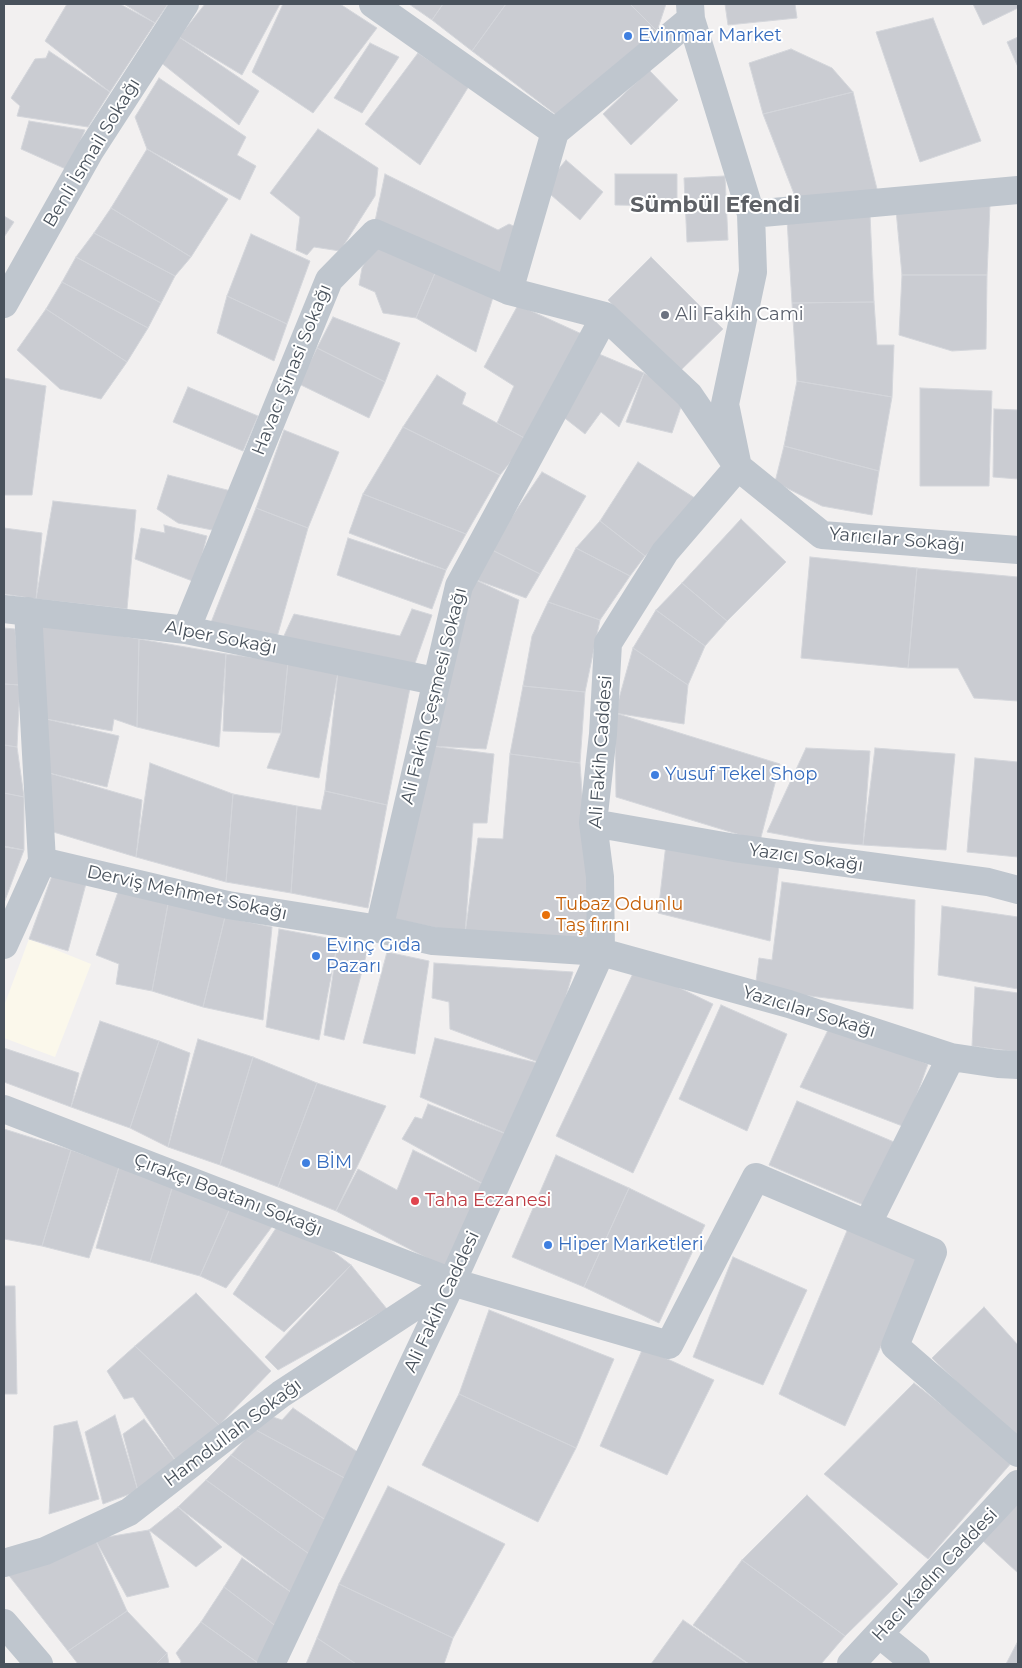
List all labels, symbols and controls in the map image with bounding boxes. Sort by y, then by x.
place label: Evinmar Market [638,25,782,47]
marker: Evinmar Market [622,30,634,42]
street label: Benli İsmail Sokağı [39,75,145,231]
district label: Sümbül Efendi [630,193,800,219]
street label: Havacı Şinasi Sokağı [248,281,336,459]
place label: Ali Fakih Cami [675,304,804,326]
marker: Ali Fakih Cami [659,309,671,321]
street label: Yarıcılar Sokağı [828,523,966,557]
street label: Ali Fakih Çeşmesi Sokağı [397,585,471,807]
street label: Alper Sokağı [163,617,279,659]
street label: Ali Fakih Caddesi [585,675,617,829]
place label: Yusuf Tekel Shop [665,764,817,786]
marker: Yusuf Tekel Shop [649,769,661,781]
street label: Yazıcı Sokağı [747,839,865,877]
street label: Derviş Mehmet Sokağı [85,861,289,925]
place label: Tubaz Odunlu Taş fırını [556,894,683,936]
marker: Tubaz Odunlu Taş fırını [540,909,552,921]
place label: Evinç Gıda Pazarı [326,935,421,978]
marker: Evinç Gıda Pazarı [310,950,322,962]
street label: Yazıcılar Sokağı [740,981,878,1043]
street label: Çırakçı Boatanı Sokağı [131,1149,325,1241]
place label: BİM [316,1152,352,1174]
marker: BİM [300,1157,312,1169]
place label: Taha Eczanesi [425,1190,551,1212]
marker: Taha Eczanesi [409,1195,421,1207]
street label: Ali Fakih Caddesi [400,1228,484,1376]
place label: Hiper Marketleri [558,1234,704,1256]
marker: Hiper Marketleri [542,1239,554,1251]
street label: Hamdullah Sokağı [160,1374,306,1492]
street label: Hacı Kadın Caddesi [868,1504,1002,1646]

